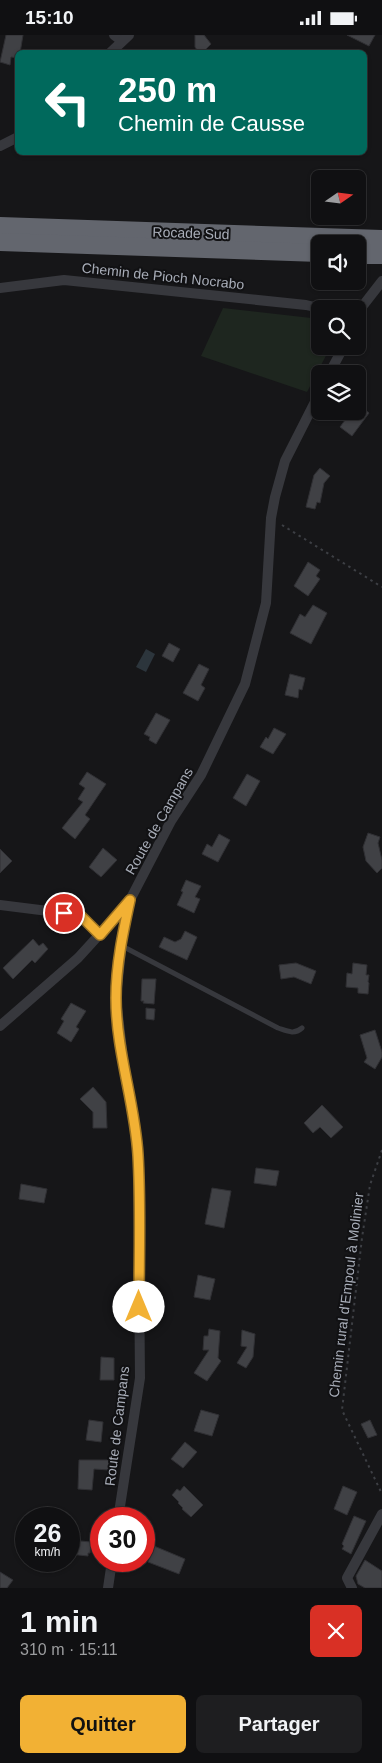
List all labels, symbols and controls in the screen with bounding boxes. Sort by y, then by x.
text: 15:10 [25,7,74,28]
icon: left [35,70,100,135]
text: 250 m [118,70,217,109]
text: Chemin de Causse [118,111,305,136]
north arrow [311,170,366,225]
map controls [311,170,366,420]
street label: Rocade Sud [152,224,230,242]
button: sound [311,235,366,290]
street label: Chemin de Pioch Nocrabo [81,260,245,293]
button: search [311,300,366,355]
button: layers [311,365,366,420]
street label: Route de Campans [122,765,196,877]
pin [43,892,85,934]
icon: arrive [50,899,78,927]
street label: Chemin rural d'Empoul à Molinier [325,1191,367,1398]
position arrow [112,1280,164,1332]
street label: Route de Campans [102,1365,132,1487]
speed limit sign: 30 [90,1507,155,1572]
text: 26 [34,1519,61,1547]
text: km/h [34,1545,61,1559]
text: 1 min [20,1605,98,1638]
button: close [310,1605,362,1657]
text: 310 m · 15:11 [20,1641,118,1658]
button: Quitter [20,1695,186,1753]
button: Partager [196,1695,362,1753]

